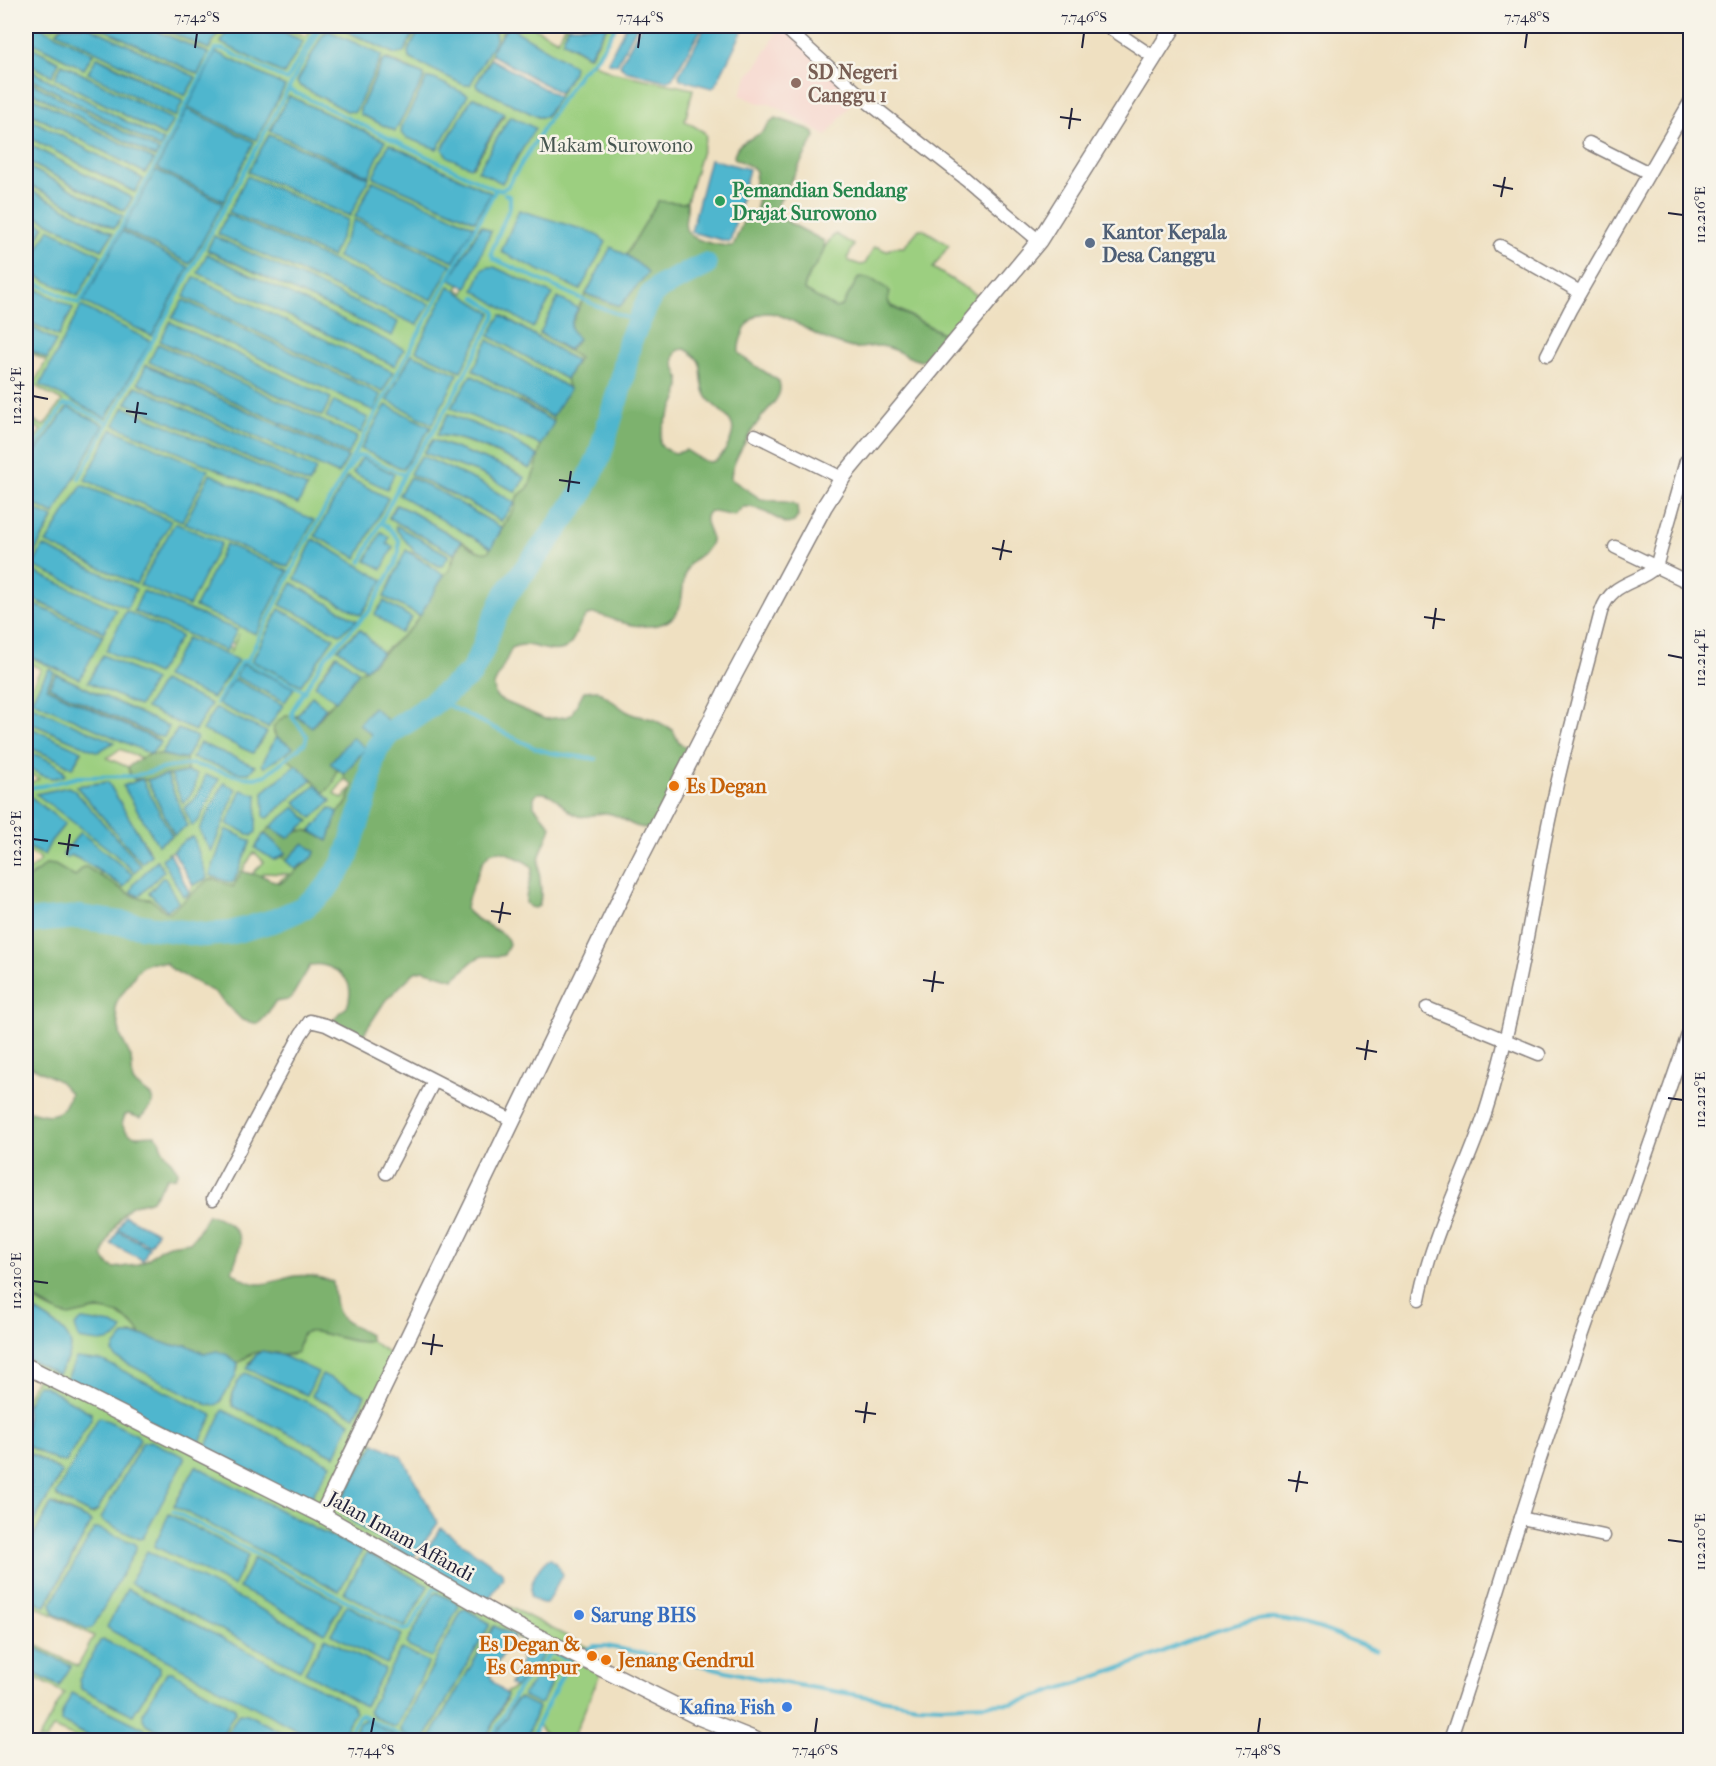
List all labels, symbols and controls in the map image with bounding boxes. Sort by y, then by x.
text: 7.742°S [174,8,220,26]
text: 7.744°S [617,8,664,26]
text: 7.746°S [1061,8,1107,26]
text: 7.748°S [1504,8,1550,26]
place label: SD Negeri Canggu 1 [808,61,899,107]
marker: SD Negeri Canggu 1 [789,76,803,90]
park label: Makam Surowono [539,134,693,157]
place label: Pemandian Sendang Drajat Surowono [732,179,908,225]
text: 112.216°E [1691,186,1709,244]
marker: Pemandian Sendang Drajat Surowono [713,194,727,208]
place label: Kantor Kepala Desa Canggu [1102,221,1227,267]
marker: Kantor Kepala Desa Canggu [1083,236,1097,250]
text: 112.214°E [7,367,25,425]
text: 112.214°E [1691,629,1709,687]
place label: Es Degan [686,775,767,798]
marker: Es Degan [667,779,681,793]
text: 112.212°E [7,811,25,867]
text: 112.212°E [1691,1072,1709,1128]
text: 112.210°E [7,1252,25,1310]
street label: Jalan Imam Affandi [322,1486,478,1586]
text: 112.210°E [1691,1513,1709,1571]
place label: Sarung BHS [591,1604,696,1627]
marker: Sarung BHS [572,1608,586,1622]
place label: Es Degan & Es Campur [479,1633,581,1679]
marker: Es Degan & Es Campur [585,1649,599,1663]
place label: Jenang Gendrul [616,1649,755,1672]
marker: Jenang Gendrul [599,1653,613,1667]
place label: Kafina Fish [680,1696,776,1719]
marker: Kafina Fish [780,1700,794,1714]
text: 7.744°S [348,1741,395,1759]
text: 7.746°S [792,1741,838,1759]
text: 7.748°S [1235,1741,1281,1759]

